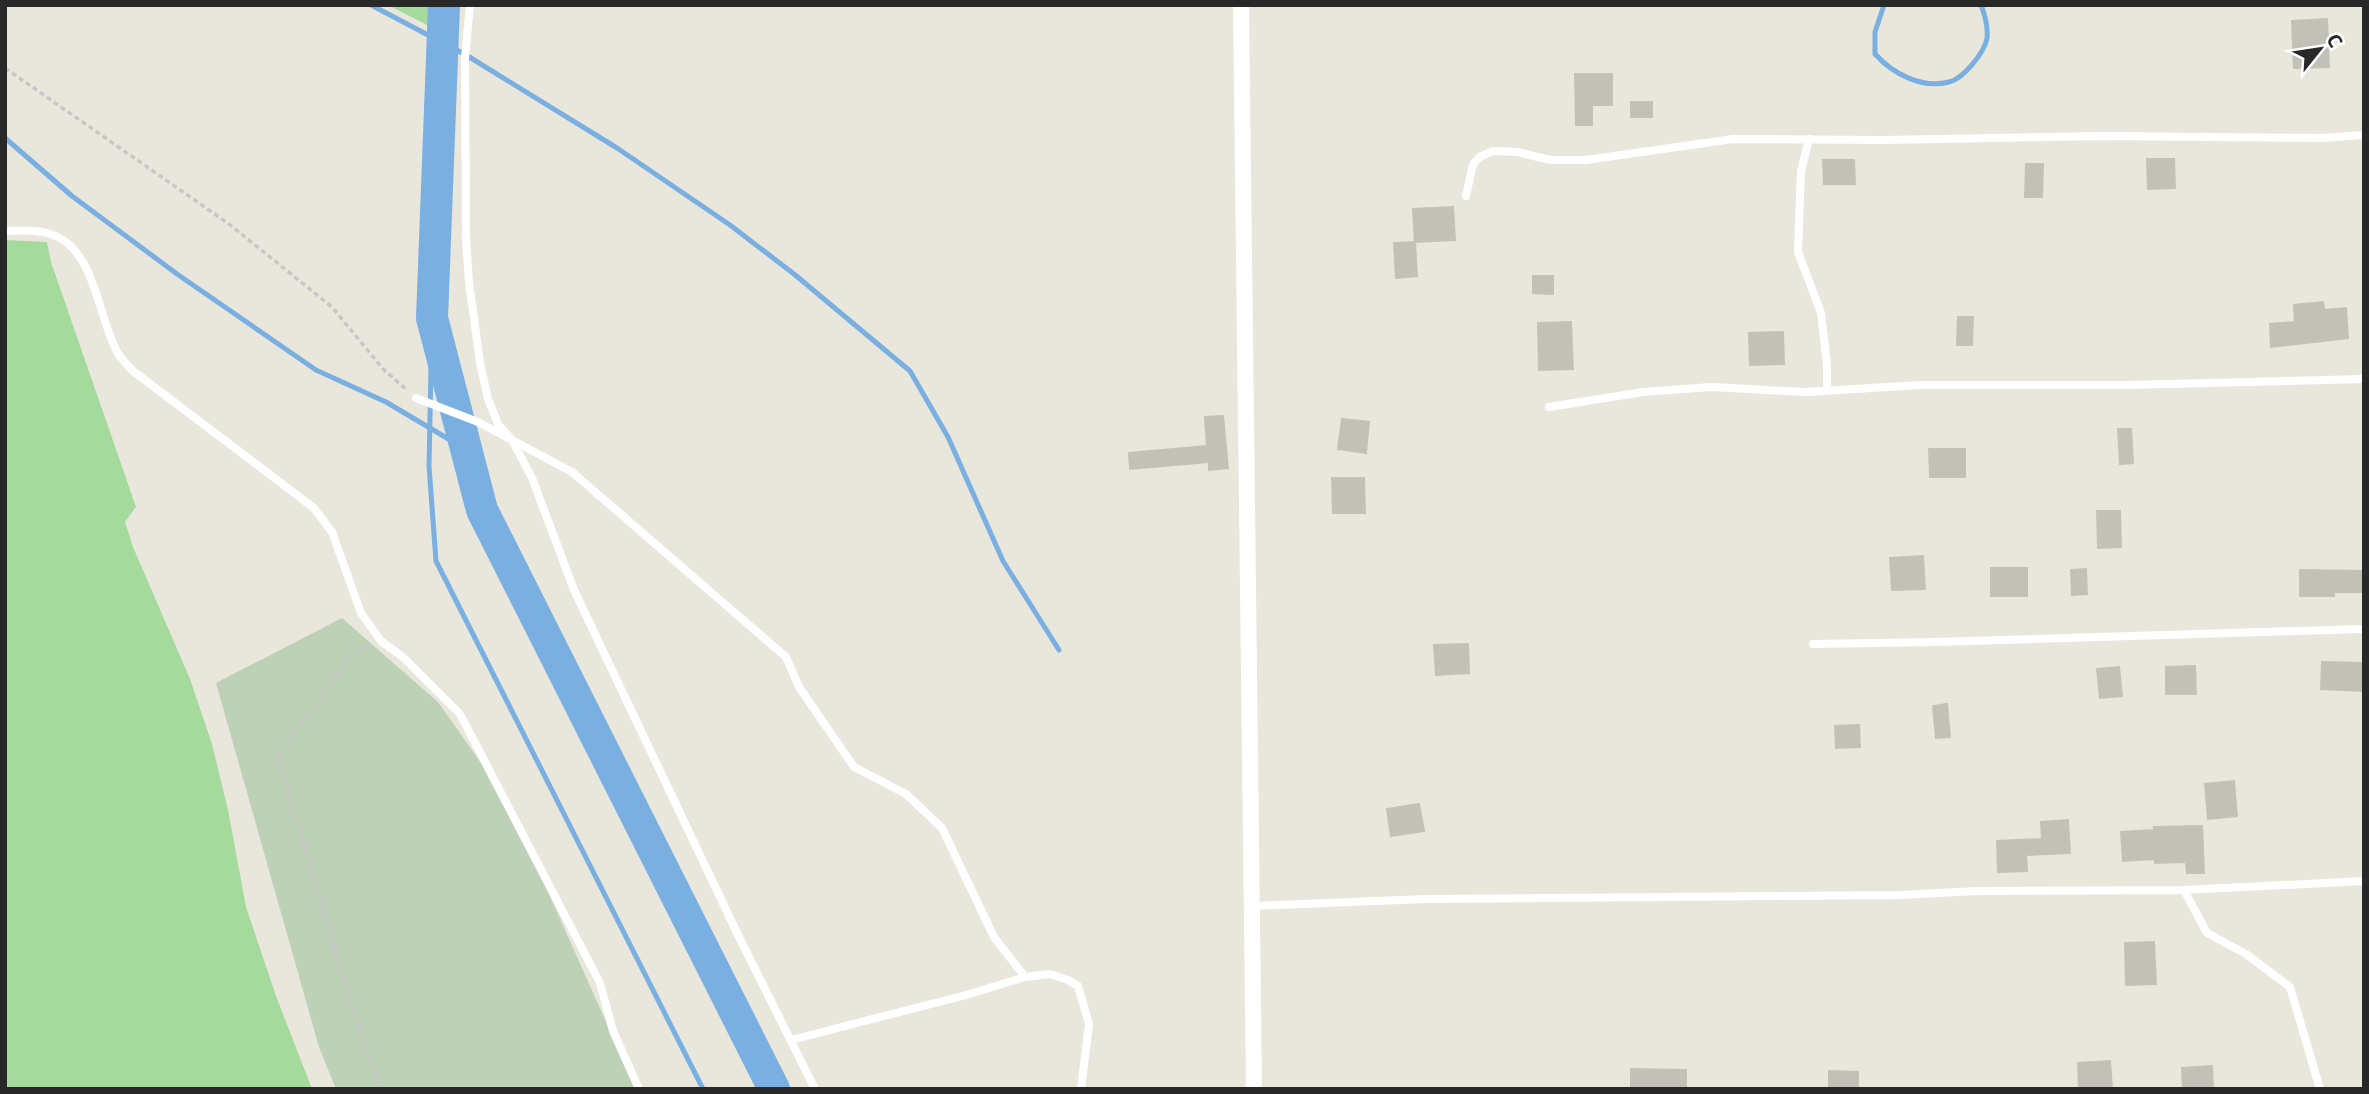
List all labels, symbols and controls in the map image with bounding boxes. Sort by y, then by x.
north arrow [2285,14,2355,84]
text: С [2320,29,2349,52]

